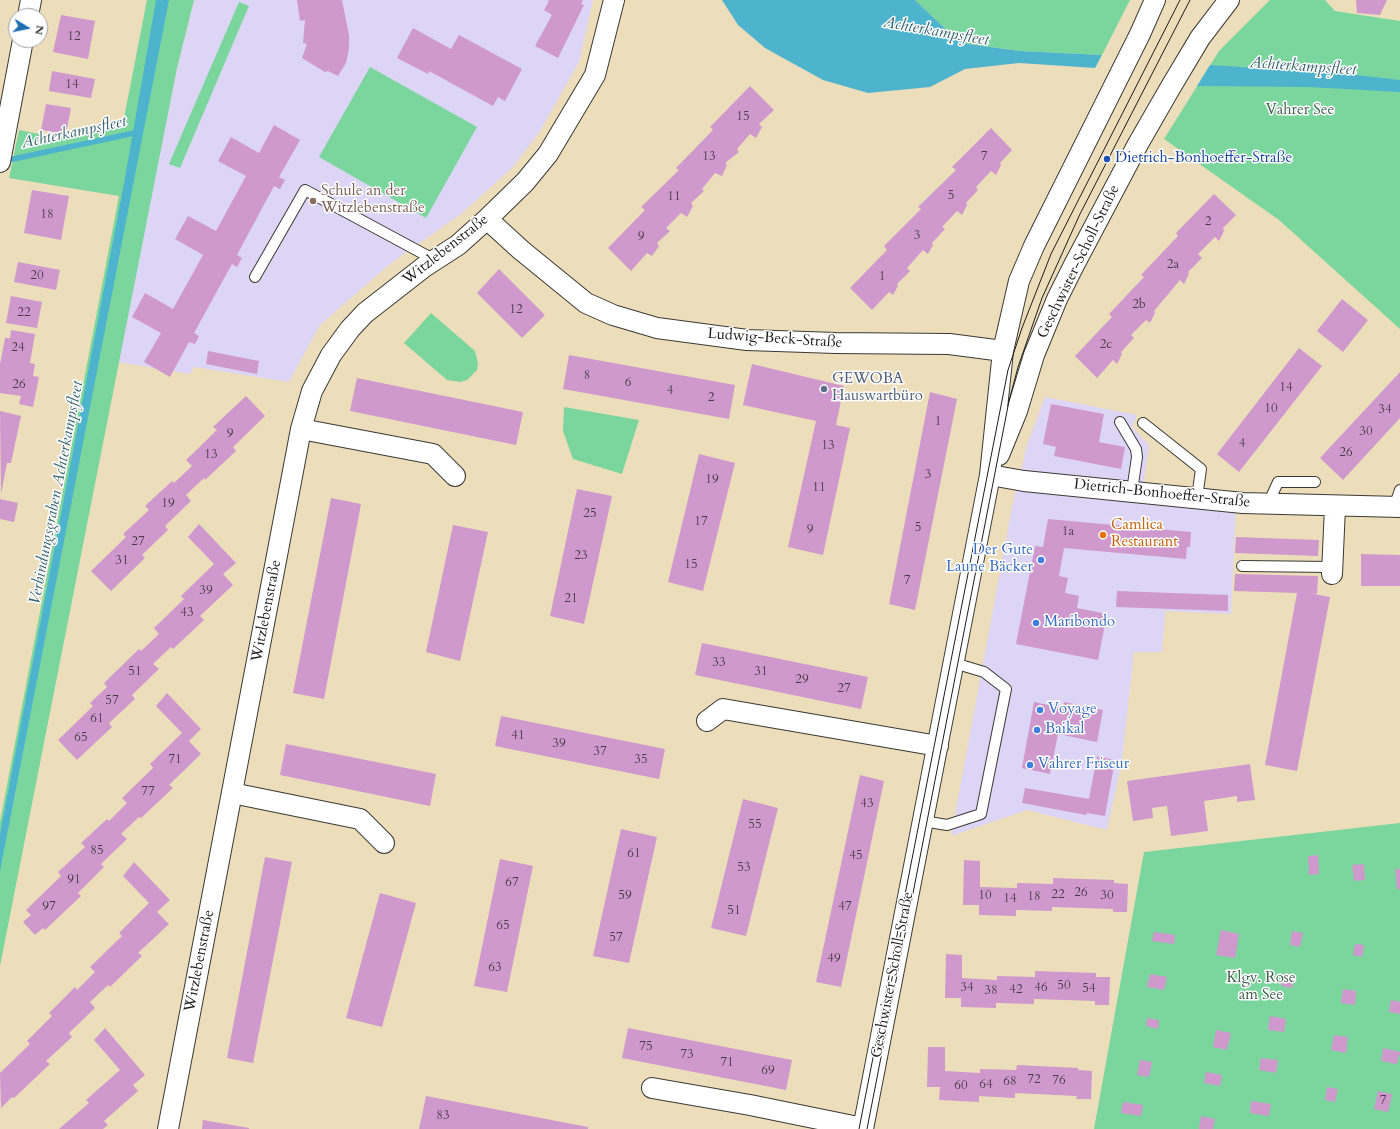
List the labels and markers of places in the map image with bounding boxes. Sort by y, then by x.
place label: Dietrich-Bonhoeffer-Straße [1115,150,1292,168]
marker: Dietrich-Bonhoeffer-Straße [1102,154,1112,164]
place label: Schule an der Witzlebenstraße [321,183,425,218]
marker: Schule an der Witzlebenstraße [308,196,318,206]
place label: GEWOBA Hauswartbüro [832,371,923,406]
marker: GEWOBA Hauswartbüro [819,384,829,394]
place label: Camlica Restaurant [1111,517,1178,552]
marker: Camlica Restaurant [1098,530,1108,540]
place label: Der Gute Laune Bäcker [946,542,1033,577]
marker: Der Gute Laune Bäcker [1036,555,1046,565]
place label: Maribondo [1044,614,1115,632]
marker: Maribondo [1031,618,1041,628]
place label: Voyage [1048,701,1097,719]
marker: Voyage [1035,705,1045,715]
place label: Baikal [1045,721,1084,739]
marker: Baikal [1032,725,1042,735]
place label: Vahrer Friseur [1038,756,1129,774]
marker: Vahrer Friseur [1025,760,1035,770]

